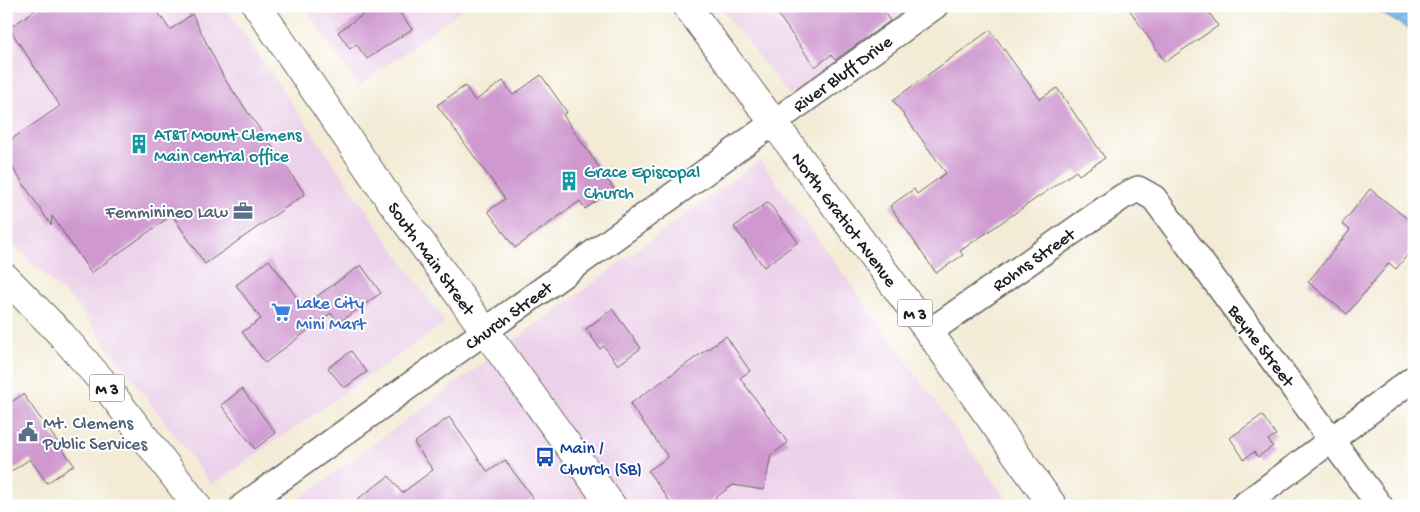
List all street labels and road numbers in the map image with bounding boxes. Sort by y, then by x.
street label: River Bluff Drive [790,32,898,118]
street label: North Gratiot Avenue [786,149,901,292]
street label: South Main Street [382,199,479,321]
street label: Rohns Street [989,224,1081,297]
street label: Church Street [462,277,558,356]
road number: M 3 [898,300,932,326]
street label: Beyne Street [1222,300,1299,393]
road number: M 3 [90,374,124,402]

